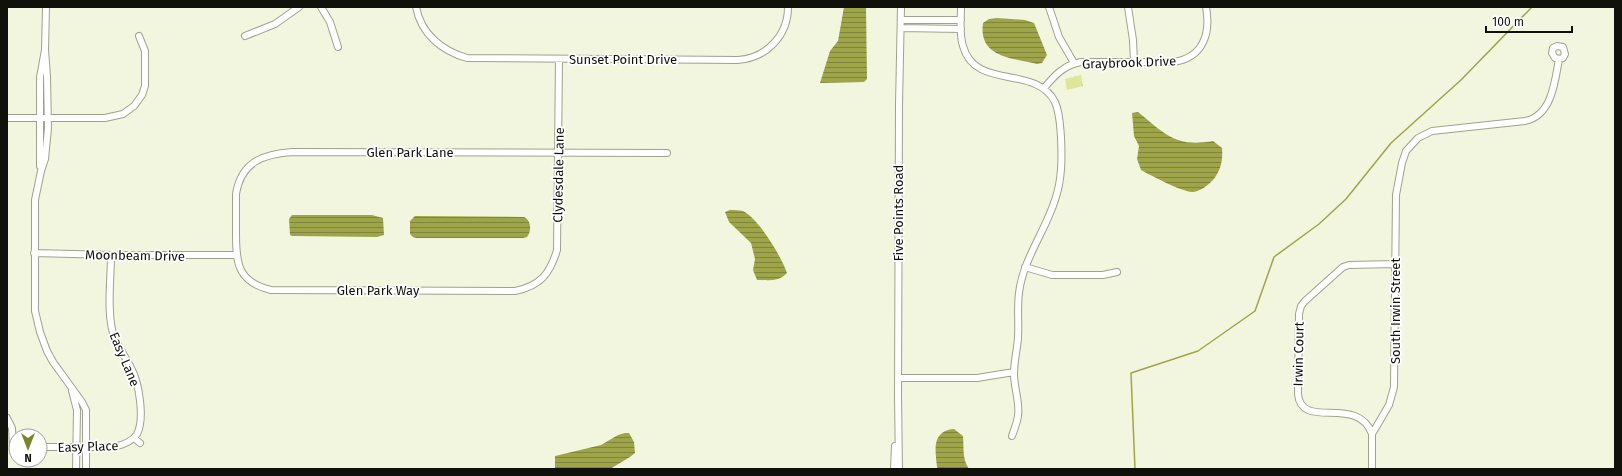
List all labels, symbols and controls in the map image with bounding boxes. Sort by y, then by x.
scale bar [1486,8,1572,34]
text: 100 m [1492,15,1524,29]
street label: Sunset Point Drive [569,52,677,67]
street label: Graybrook Drive [1082,53,1176,72]
street label: Clydesdale Lane [550,127,567,223]
street label: Glen Park Lane [366,145,454,160]
street label: Five Points Road [891,165,906,261]
street label: Moonbeam Drive [85,247,185,264]
street label: South Irwin Street [1388,258,1403,364]
street label: Glen Park Way [337,283,420,298]
street label: Irwin Court [1290,321,1307,387]
street label: Easy Lane [106,330,143,389]
north arrow [8,428,48,468]
street label: Easy Place [57,438,119,455]
text: N [24,451,32,464]

